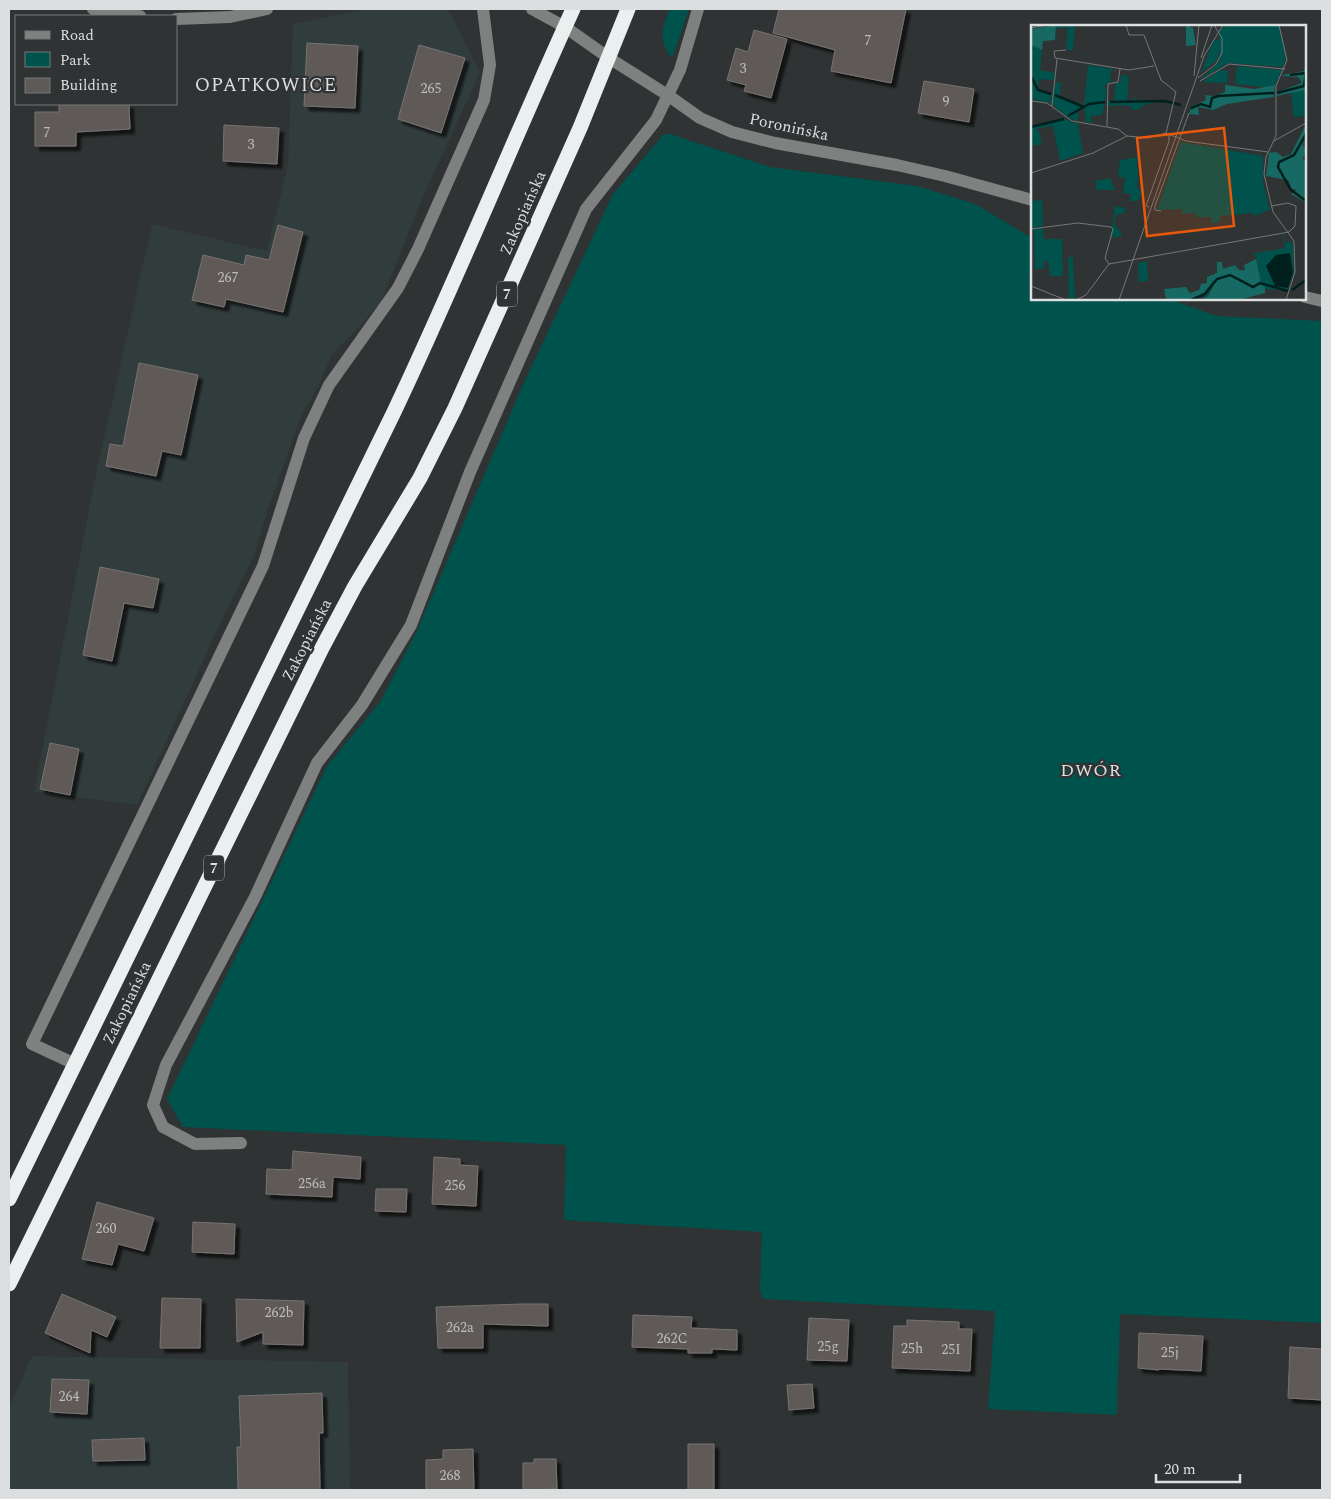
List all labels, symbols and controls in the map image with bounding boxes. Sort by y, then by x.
legend [15,15,178,105]
text: Road [60,24,94,47]
inset map [1031,25,1306,300]
house number: 7 [865,30,872,51]
text: Park [60,49,91,72]
house number: 3 [740,58,747,79]
district label: OPATKOWICE [195,71,337,100]
text: Building [60,74,117,97]
house number: 265 [421,78,442,99]
house number: 9 [943,91,950,112]
street label: Poronińska [747,107,831,147]
house number: 7 [44,122,51,143]
house number: 3 [248,134,255,155]
street label: Zakopiańska [494,167,552,259]
house number: 267 [218,267,239,288]
road number: 7 [497,282,517,306]
street label: Zakopiańska [276,594,338,686]
district label: DWÓR [1060,757,1122,784]
road number: 7 [204,856,224,880]
street label: Zakopiańska [96,957,158,1049]
house number: 256a [298,1173,326,1194]
house number: 256 [445,1175,466,1196]
house number: 260 [96,1218,117,1239]
house number: 262b [265,1302,294,1323]
house number: 262a [446,1317,474,1338]
house number: 262C [656,1328,688,1349]
house number: 25g [817,1336,839,1357]
house number: 25h [901,1338,923,1359]
house number: 25I [941,1339,961,1360]
house number: 25j [1161,1342,1179,1363]
house number: 264 [59,1386,80,1407]
scale bar [1156,1452,1240,1484]
text: 20 m [1164,1458,1196,1481]
house number: 268 [440,1465,461,1486]

